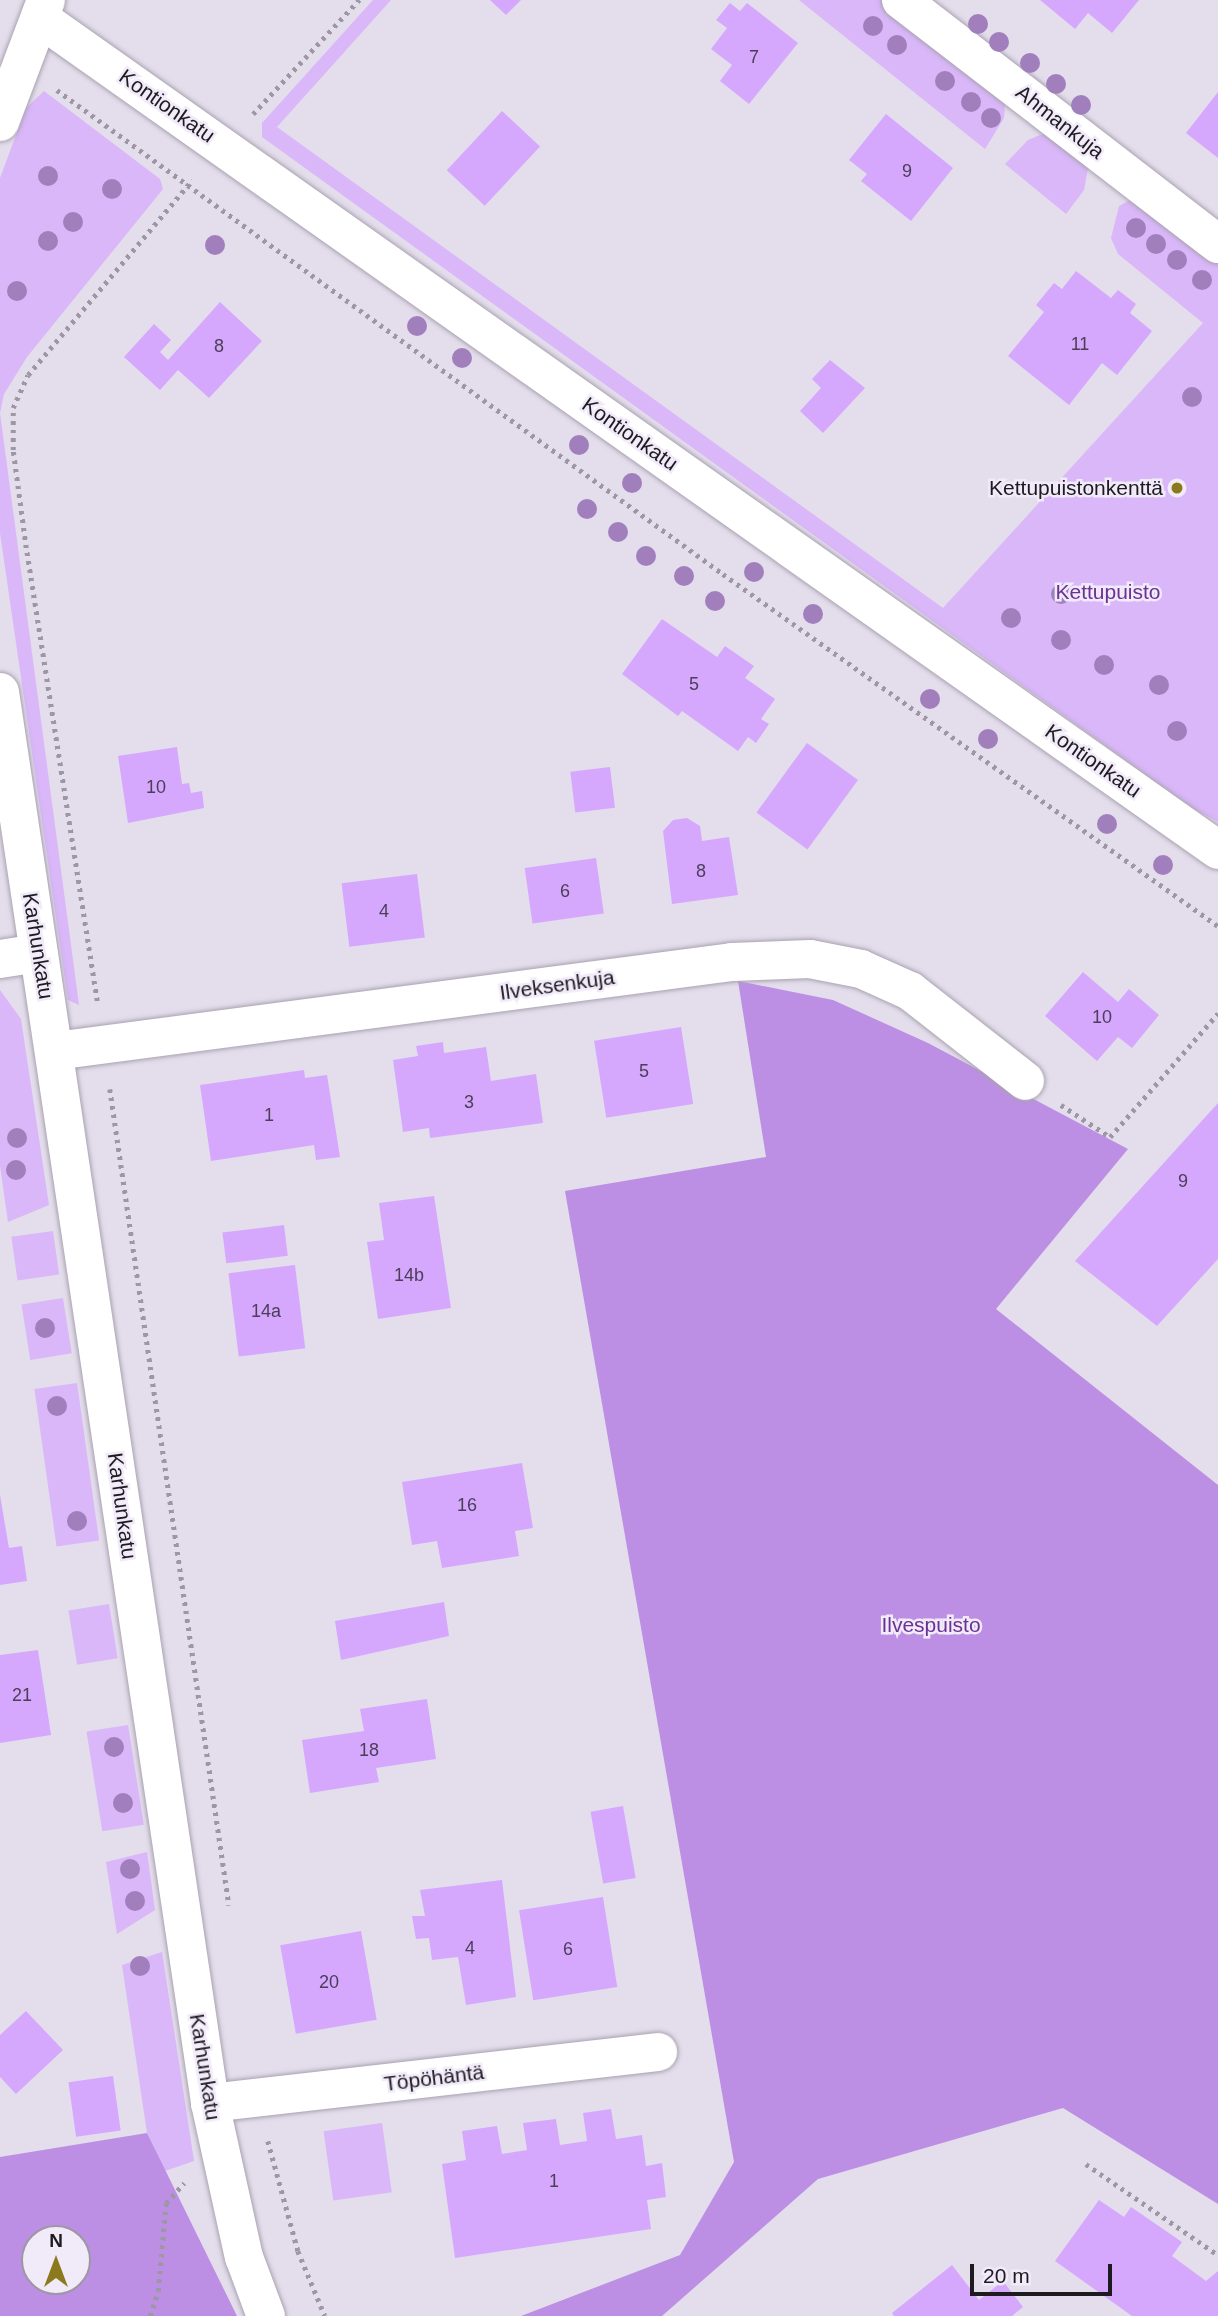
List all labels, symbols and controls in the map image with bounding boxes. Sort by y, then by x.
house number: 7 [749,46,759,68]
street label: Kontionkatu [114,64,220,148]
street label: Ahmankuja [1011,80,1109,164]
house number: 9 [902,160,912,182]
house number: 11 [1071,333,1089,355]
house number: 8 [214,335,224,357]
street label: Kontionkatu [577,392,683,476]
place label: Kettupuistonkenttä [989,475,1163,501]
marker: Kettupuistonkenttä [1169,480,1185,496]
park label: Kettupuisto [1055,579,1161,605]
house number: 5 [689,673,699,695]
street label: Kontionkatu [1040,719,1146,803]
house number: 10 [146,776,166,798]
house number: 8 [696,860,706,882]
house number: 6 [560,880,570,902]
street label: Karhunkatu [17,891,59,1001]
house number: 4 [379,900,389,922]
street label: Ilveksenkuja [498,964,616,1006]
house number: 10 [1092,1006,1112,1028]
house number: 5 [639,1060,649,1082]
house number: 3 [464,1091,474,1113]
house number: 1 [264,1104,274,1126]
house number: 9 [1178,1170,1188,1192]
house number: 14b [394,1264,424,1286]
house number: 14a [251,1300,281,1322]
street label: Karhunkatu [102,1451,142,1561]
house number: 16 [457,1494,477,1516]
park label: Ilvespuisto [881,1612,981,1638]
house number: 21 [12,1684,32,1706]
house number: 18 [359,1739,379,1761]
house number: 4 [465,1937,475,1959]
house number: 6 [563,1938,573,1960]
house number: 20 [319,1971,339,1993]
street label: Karhunkatu [184,2012,226,2122]
street label: Töpöhäntä [383,2059,485,2097]
house number: 1 [549,2170,559,2192]
north arrow [21,2225,91,2295]
text: N [49,2230,63,2251]
scale bar [973,2250,1115,2294]
text: 20 m [983,2264,1030,2287]

